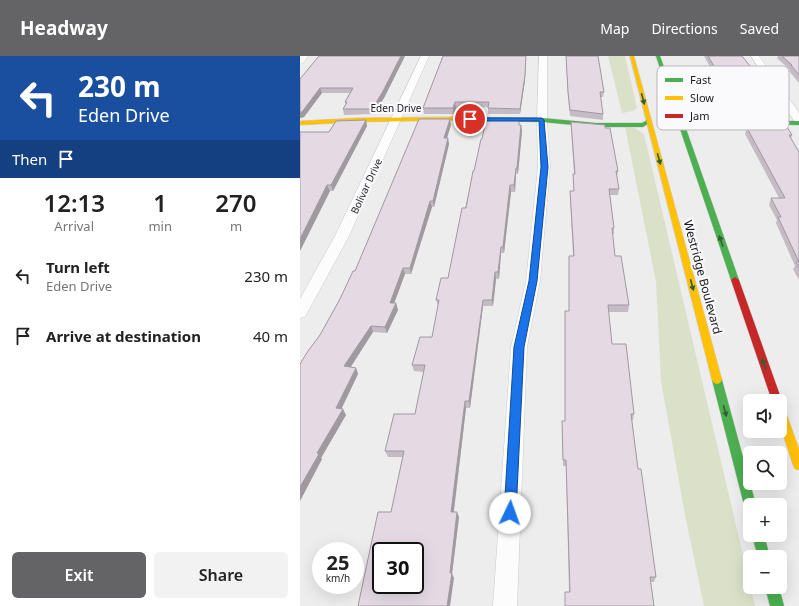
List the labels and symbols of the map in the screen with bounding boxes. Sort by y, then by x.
legend [657,66,789,130]
text: Fast [690,72,711,87]
text: Slow [690,90,714,105]
one-way arrow [641,93,647,106]
street label: Eden Drive [371,101,422,115]
pin [453,102,487,136]
text: Jam [689,108,709,123]
one-way arrow [656,153,662,165]
street label: Bolivar Drive [347,156,385,216]
street label: Westridge Boulevard [680,218,726,336]
one-way arrow [718,235,724,247]
one-way arrow [689,279,695,291]
one-way arrow [761,358,767,370]
one-way arrow [722,405,728,417]
position arrow [489,492,531,534]
speed limit sign: 30 [372,542,424,594]

